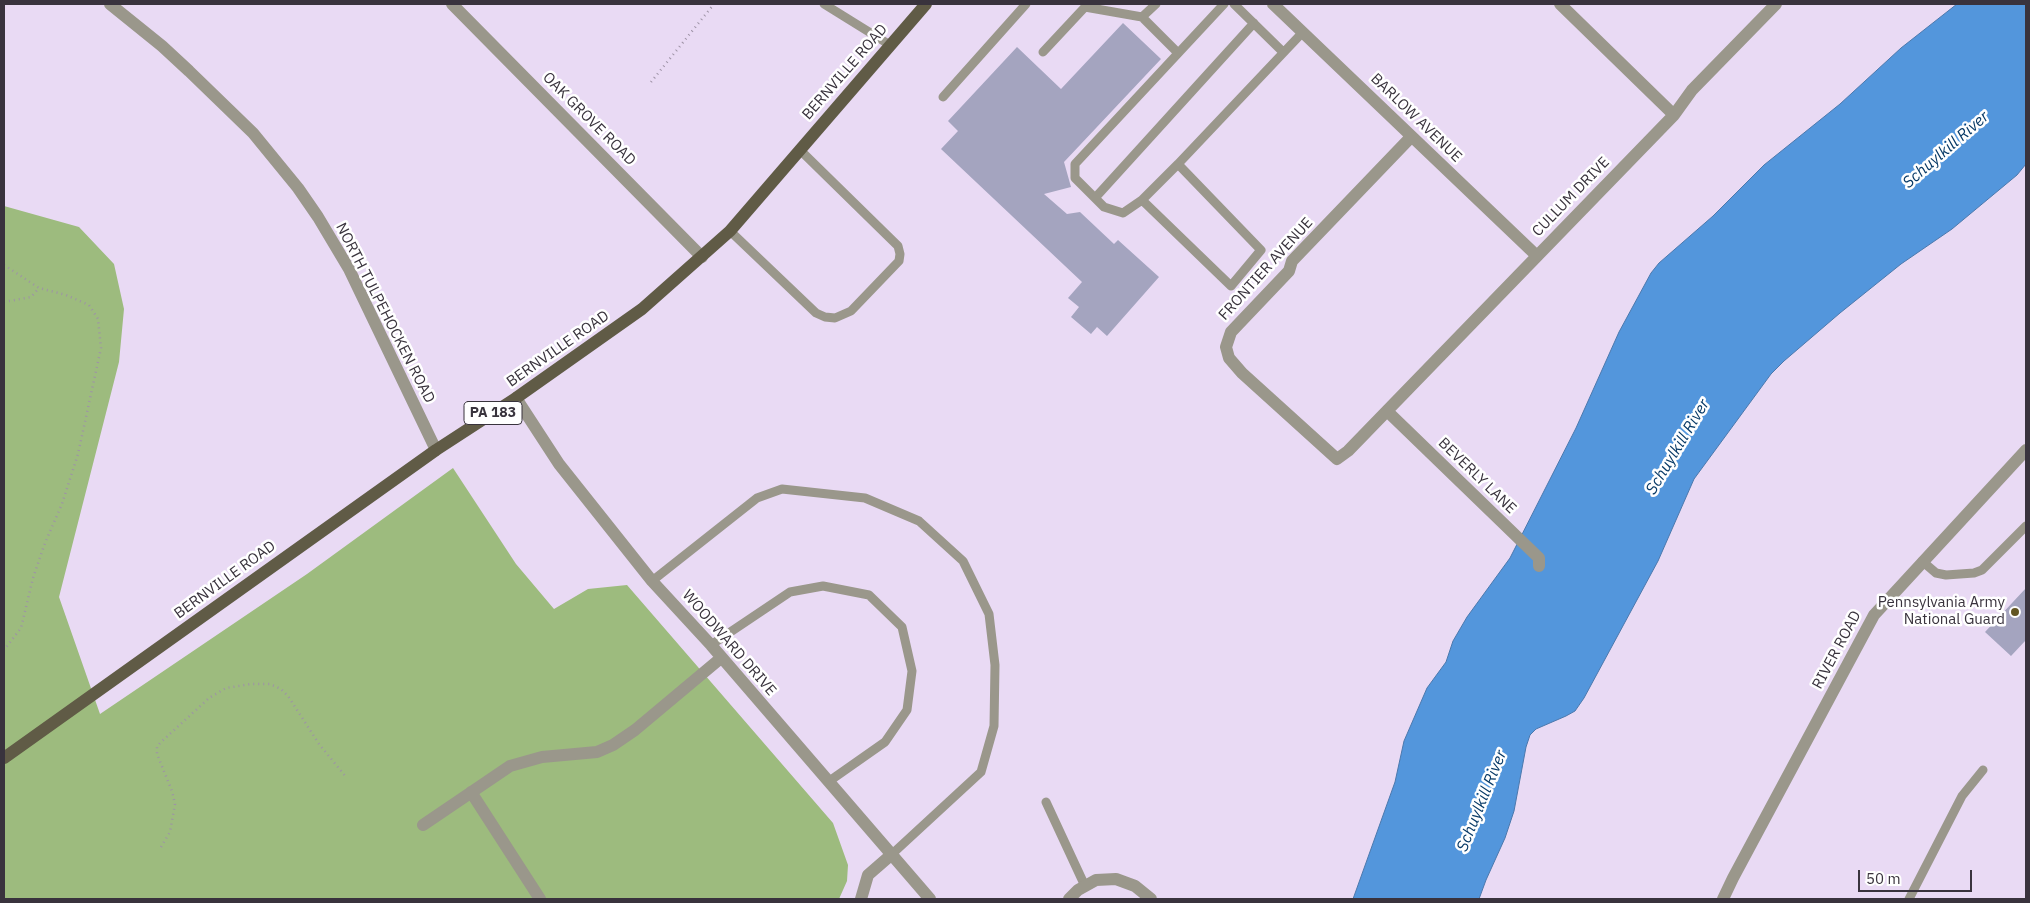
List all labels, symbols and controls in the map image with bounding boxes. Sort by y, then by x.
street label: BERNVILLE ROAD [799,21,891,123]
street label: OAK GROVE ROAD [539,69,639,169]
street label: BARLOW AVENUE [1367,70,1465,166]
water label: Schuylkill River [1899,108,1993,192]
street label: CULLUM DRIVE [1529,154,1613,240]
street label: FRONTIER AVENUE [1215,214,1317,324]
street label: NORTH TULPEHOCKEN ROAD [332,220,438,406]
street label: BERNVILLE ROAD [503,307,613,391]
water label: Schuylkill River [1642,396,1714,498]
road number: PA 183 [464,402,522,424]
street label: BEVERLY LANE [1434,434,1520,518]
street label: BERNVILLE ROAD [171,537,279,623]
street label: WOODWARD DRIVE [678,586,780,700]
place label: Pennsylvania Army National Guard [1878,594,2005,629]
marker: Pennsylvania Army National Guard [2009,606,2021,618]
street label: RIVER ROAD [1809,608,1865,692]
water label: Schuylkill River [1453,748,1511,854]
scale bar [1860,860,1974,892]
text: 50 m [1866,869,1901,888]

